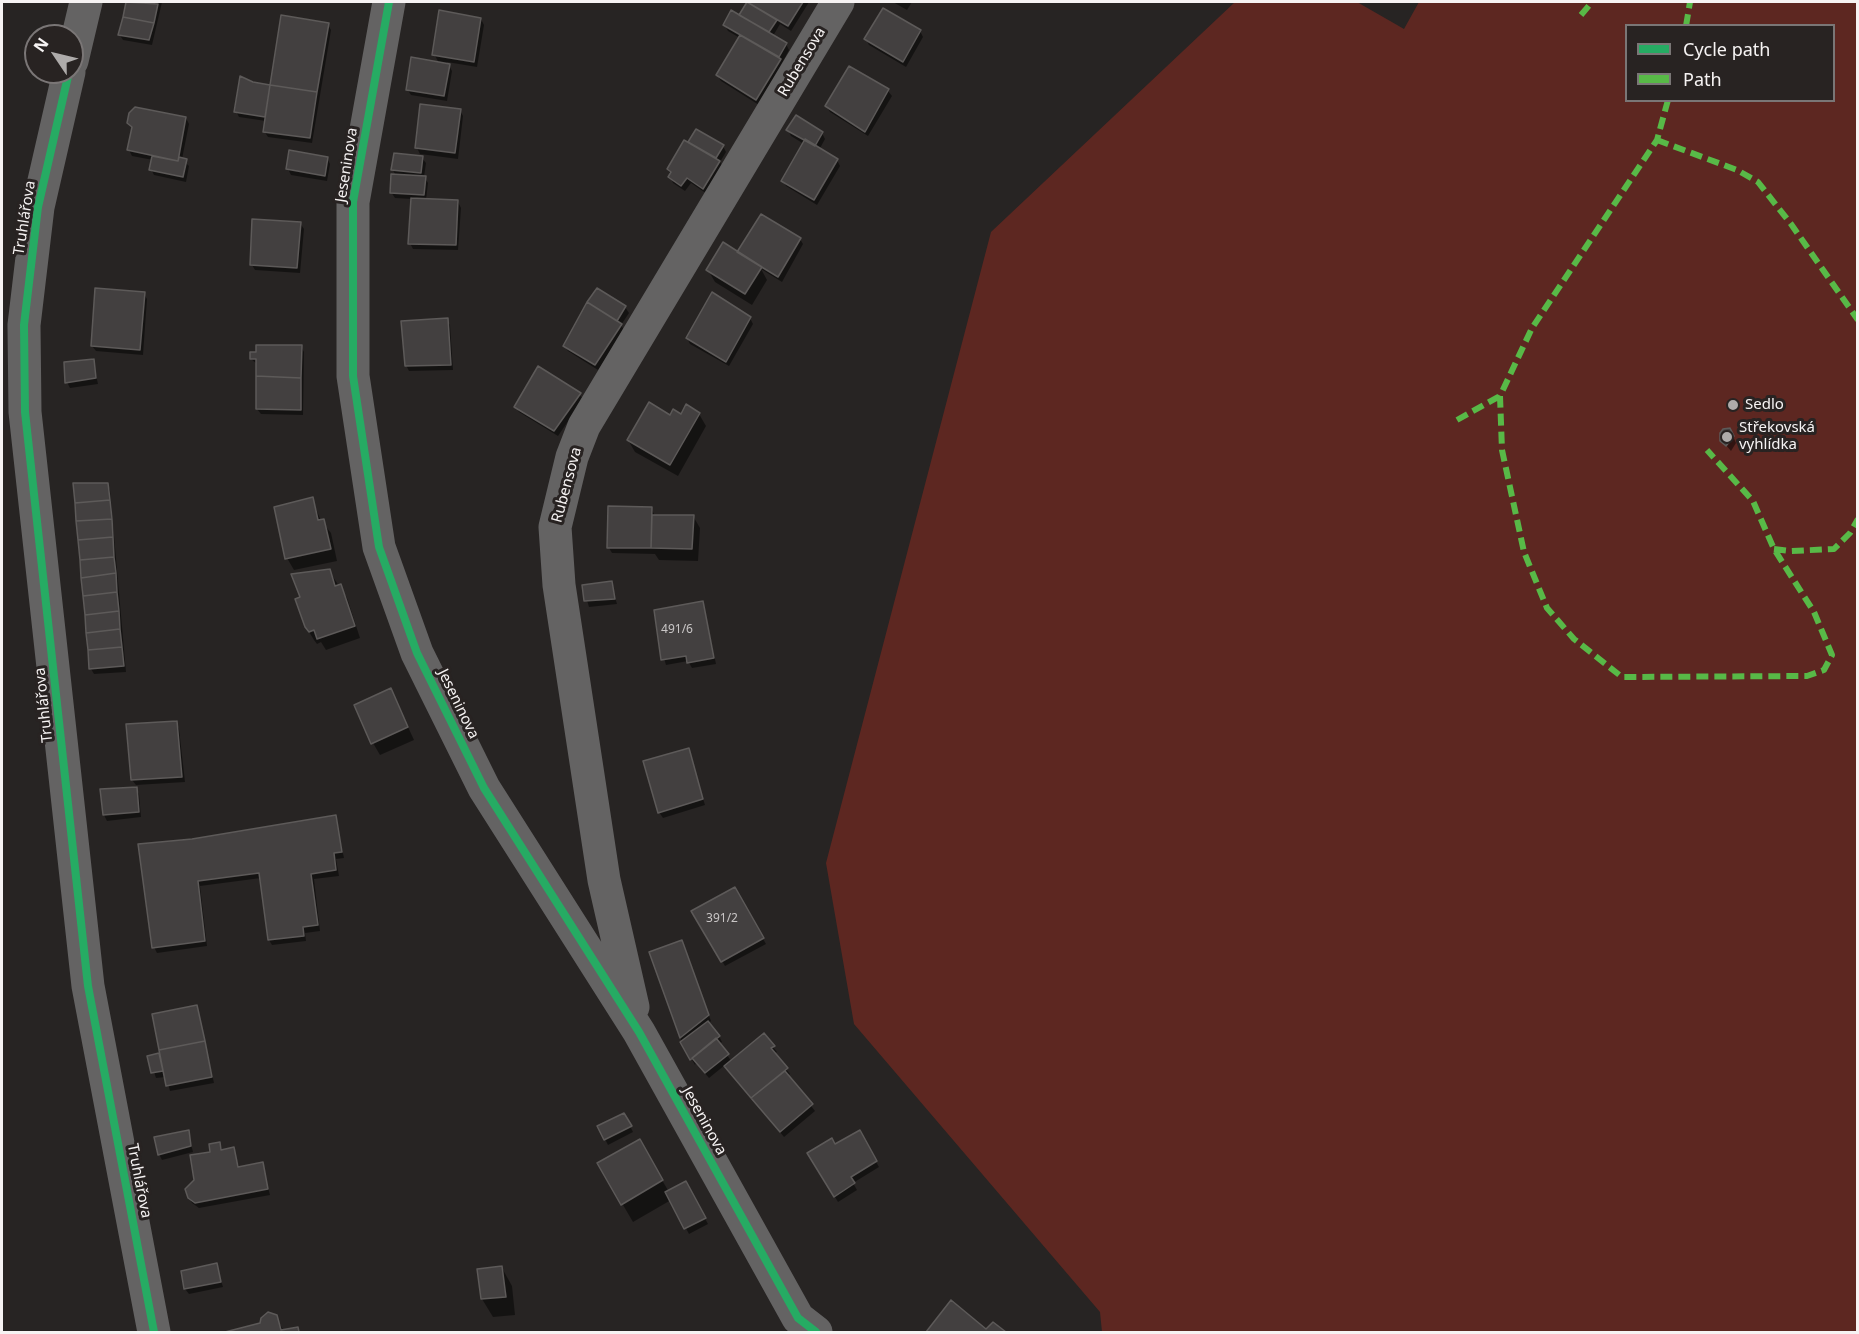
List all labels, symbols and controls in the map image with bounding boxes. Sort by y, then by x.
north arrow [24,24,84,84]
street label: Rubensova [774,24,830,100]
legend [1625,24,1835,102]
text: N [28,33,54,56]
text: Cycle path [1683,37,1770,61]
text: Path [1683,67,1722,91]
street label: Jeseninova [332,126,362,204]
street label: Truhlářova [10,179,40,257]
place label: Sedlo [1745,396,1784,414]
marker: Sedlo [1726,398,1740,412]
place label: Střekovská vyhlídka [1739,419,1815,454]
marker: Střekovská vyhlídka [1720,430,1734,444]
street label: Rubensova [548,445,586,525]
house number: 491/6 [661,623,693,637]
street label: Jeseninova [433,666,483,742]
street label: Truhlářova [31,667,57,743]
house number: 391/2 [706,912,738,926]
street label: Jeseninova [678,1084,730,1158]
street label: Truhlářova [123,1142,155,1220]

